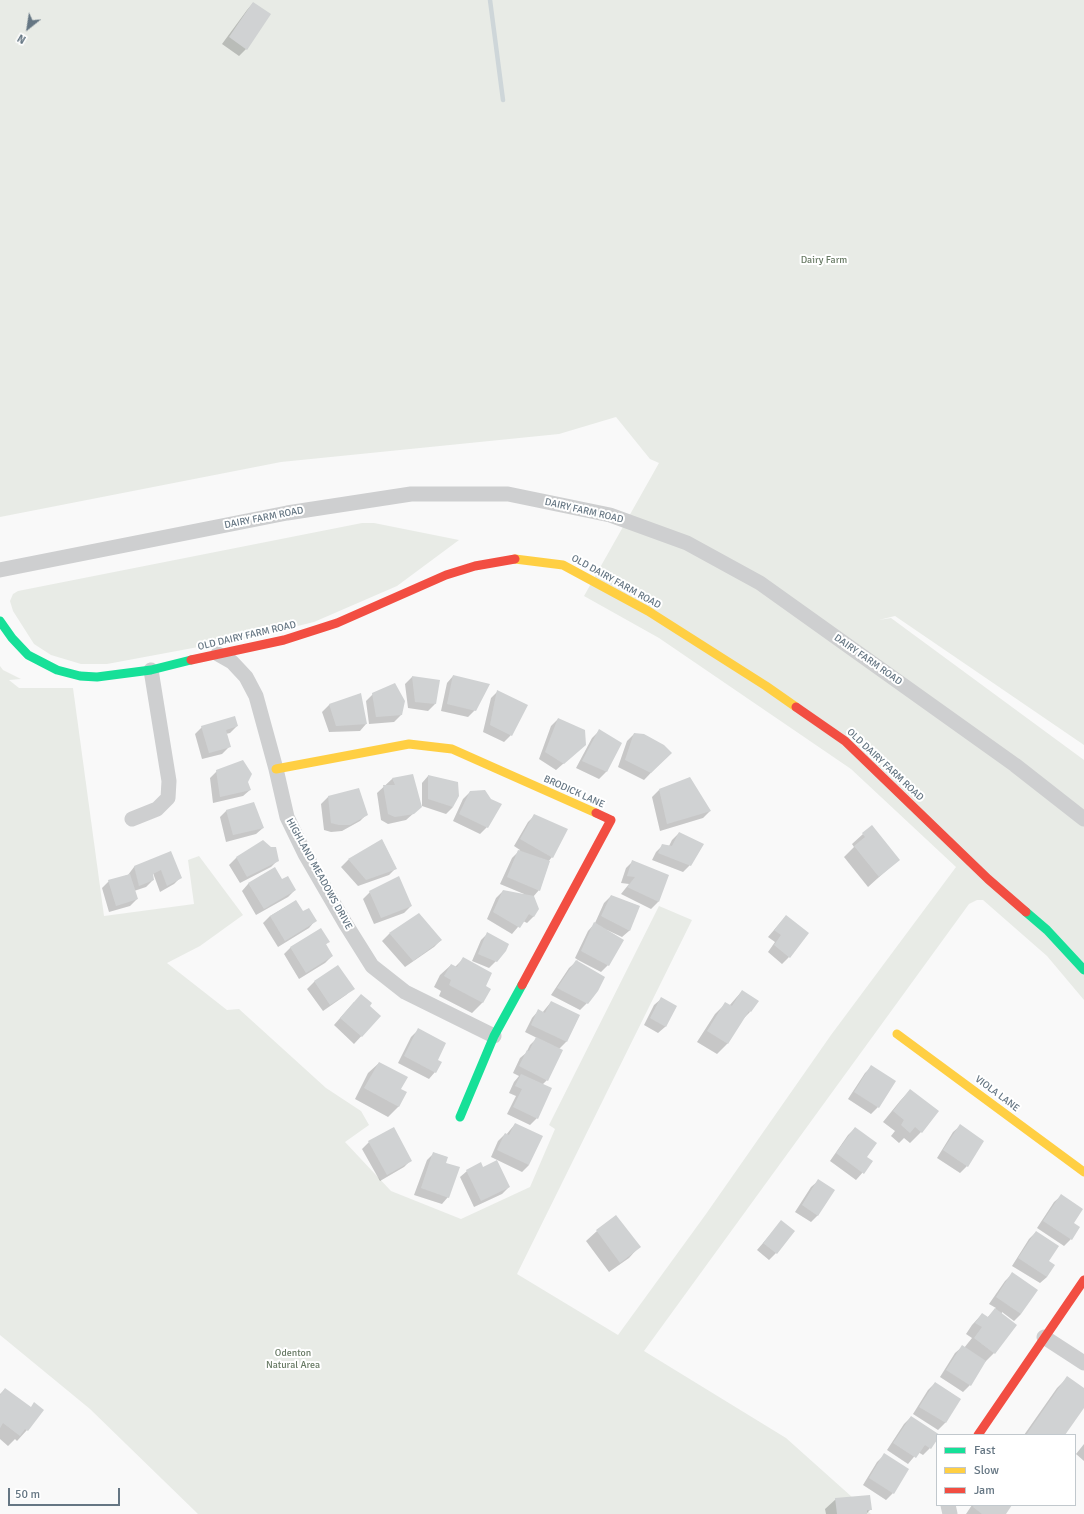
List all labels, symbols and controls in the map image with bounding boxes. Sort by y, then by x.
north arrow [8,8,48,48]
text: N [15,31,28,46]
park label: Dairy Farm [801,254,847,266]
street label: DAIRY FARM ROAD [544,496,624,526]
street label: DAIRY FARM ROAD [223,504,305,532]
street label: OLD DAIRY FARM ROAD [569,552,663,612]
street label: OLD DAIRY FARM ROAD [197,619,297,653]
street label: DAIRY FARM ROAD [832,632,904,688]
street label: OLD DAIRY FARM ROAD [844,726,926,804]
street label: BRODICK LANE [542,773,606,811]
street label: HIGHLAND MEADOWS DRIVE [283,816,355,932]
street label: VIOLA LANE [972,1073,1022,1115]
park label: Odenton Natural Area [266,1347,320,1370]
legend [936,1434,1076,1506]
text: Fast [974,1443,995,1458]
text: Slow [974,1463,999,1478]
scale bar [10,1480,122,1506]
text: Jam [974,1483,995,1498]
text: 50 m [15,1487,40,1502]

